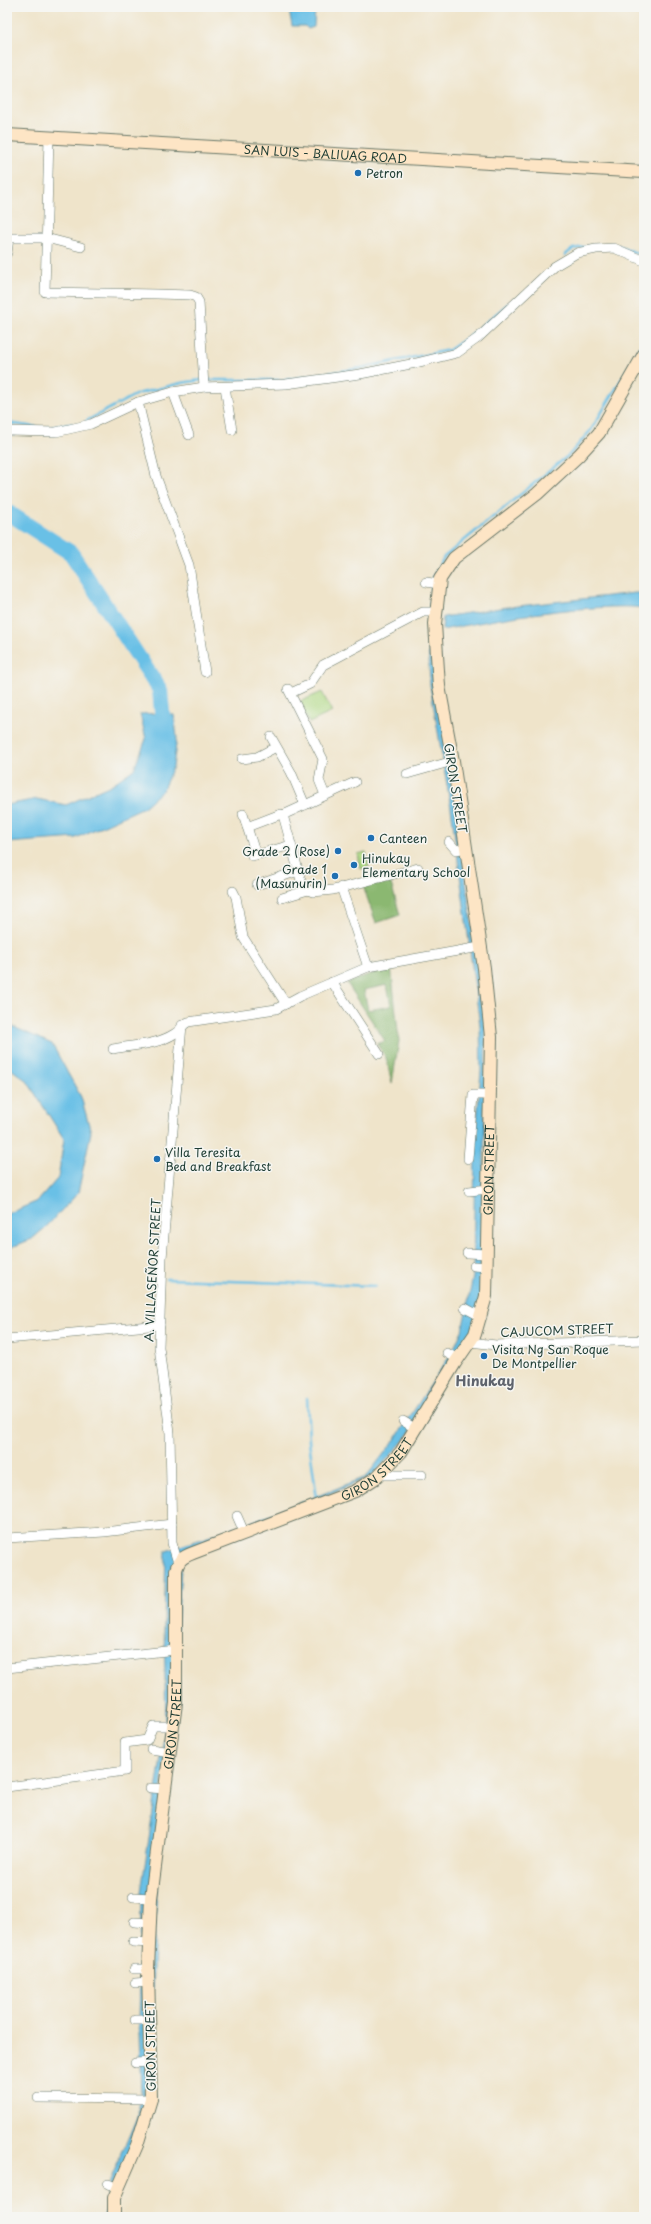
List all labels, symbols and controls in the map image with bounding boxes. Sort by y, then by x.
street label: SAN LUIS - BALIUAG ROAD [243,140,408,167]
place label: Petron [366,164,403,182]
marker: Petron [353,168,363,178]
street label: GIRON STREET [440,742,472,835]
place label: Canteen [379,829,427,847]
marker: Canteen [366,833,376,843]
place label: Grade 2 (Rose) [242,842,330,860]
marker: Grade 2 (Rose) [333,846,343,856]
place label: Hinukay Elementary School [362,849,470,881]
place label: Grade 1 (Masunurin) [255,860,327,892]
marker: Hinukay Elementary School [349,860,359,870]
marker: Grade 1 (Masunurin) [330,871,340,881]
street label: GIRON STREET [479,1124,498,1216]
place label: Villa Teresita Bed and Breakfast [165,1143,272,1175]
marker: Villa Teresita Bed and Breakfast [152,1154,162,1164]
street label: A. VILLASEÑOR STREET [139,1197,165,1342]
street label: CAJUCOM STREET [500,1319,615,1341]
place label: Visita Ng San Roque De Montpellier [492,1340,609,1372]
marker: Visita Ng San Roque De Montpellier [479,1351,489,1361]
district label: Hinukay [456,1370,514,1391]
street label: GIRON STREET [338,1434,417,1505]
street label: GIRON STREET [159,1678,185,1771]
street label: GIRON STREET [140,2000,160,2092]

